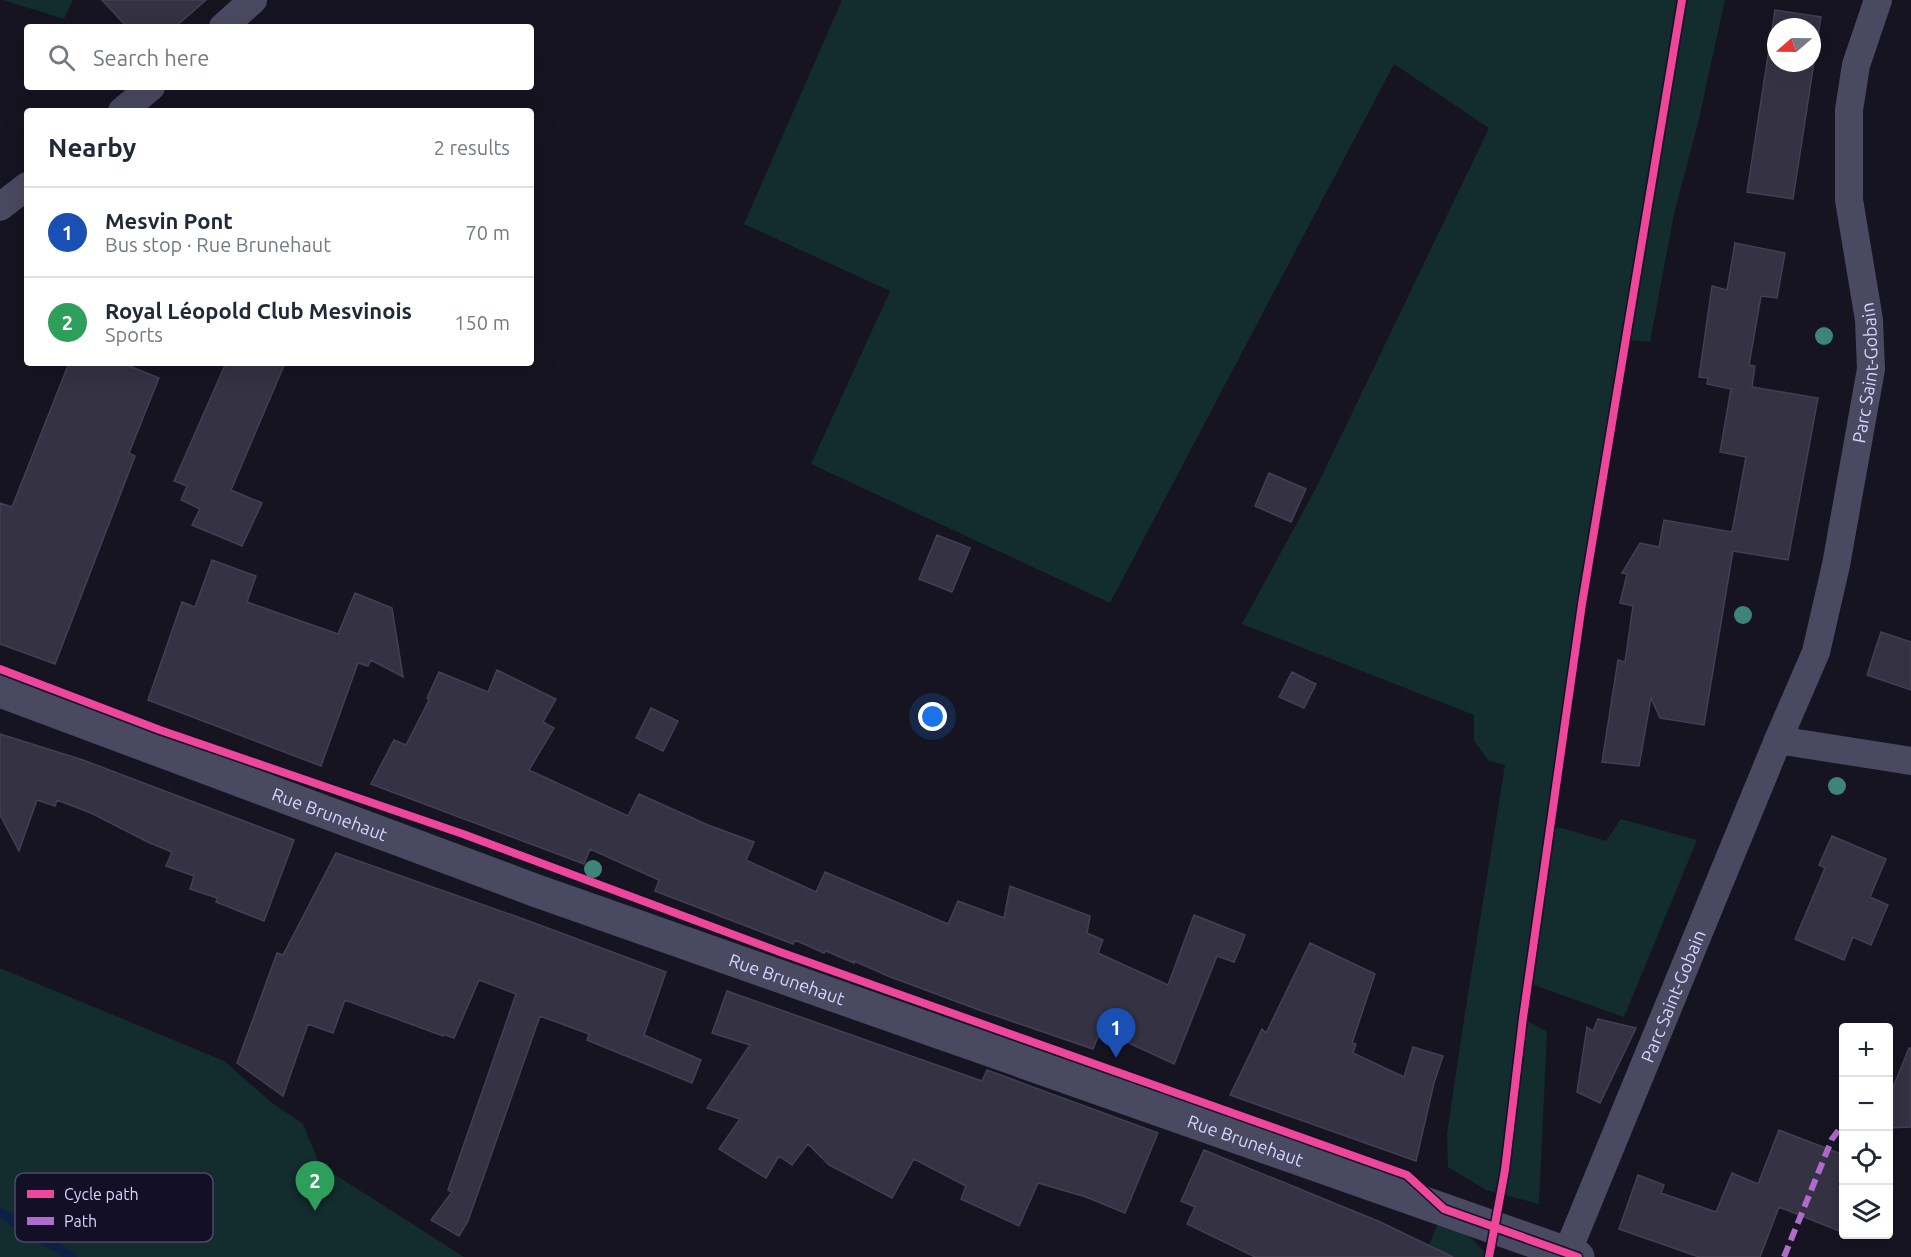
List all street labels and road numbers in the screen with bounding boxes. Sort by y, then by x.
street label: Parc Saint-Gobain [1848,301,1881,444]
street label: Rue Brunehaut [270,783,390,844]
street label: Parc Saint-Gobain [1637,927,1709,1065]
street label: Rue Brunehaut [726,949,847,1008]
street label: Rue Brunehaut [1185,1111,1306,1170]

